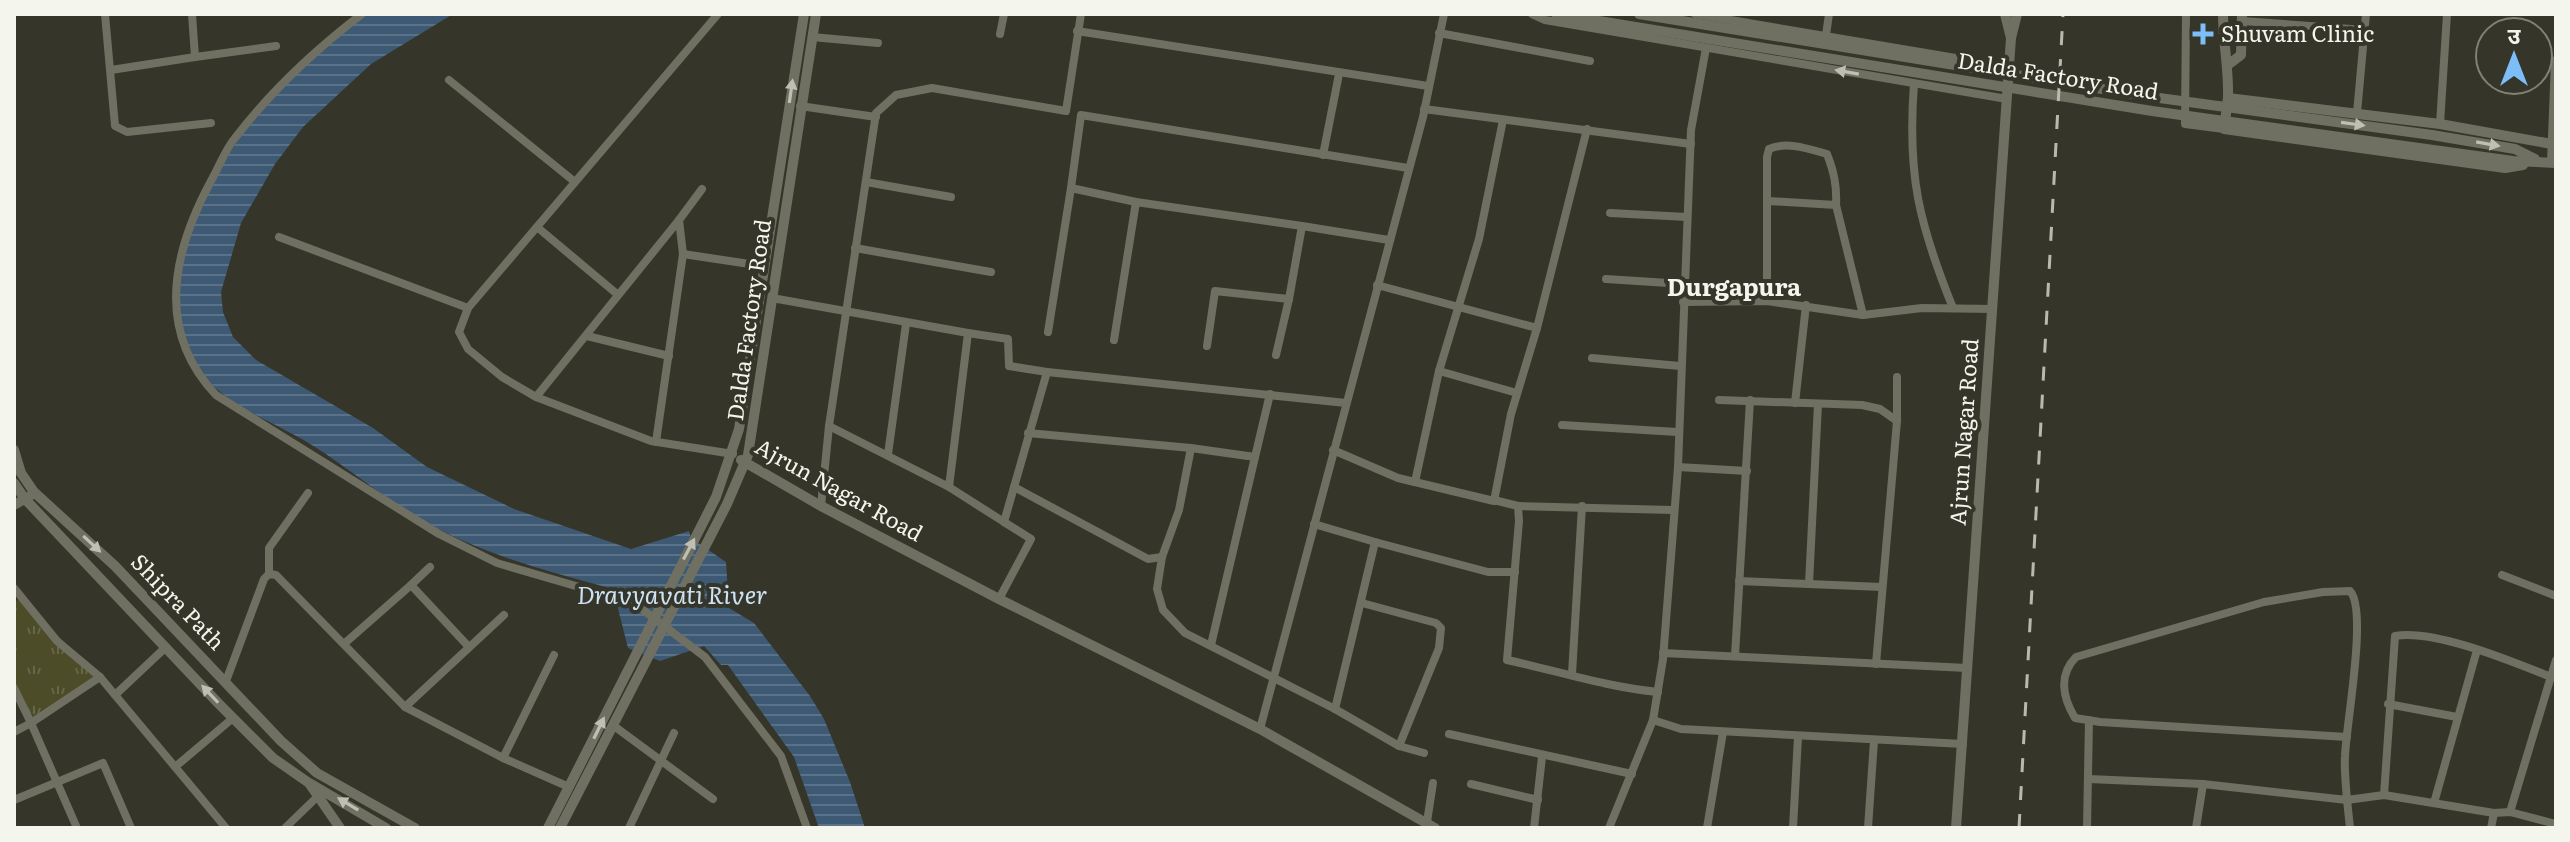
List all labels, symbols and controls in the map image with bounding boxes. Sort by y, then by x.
place label: Shuvam Clinic [2221,16,2374,49]
north arrow [2474,16,2554,96]
text: उ [2508,18,2522,51]
marker: Shuvam Clinic [2192,23,2214,45]
street label: Dalda Factory Road [1955,42,2161,107]
one-way arrow [1834,66,1859,78]
one-way arrow [785,78,798,103]
one-way arrow [2341,118,2366,131]
one-way arrow [2475,139,2500,151]
street label: Dalda Factory Road [717,217,778,423]
district label: Durgapura [1667,268,1801,303]
street label: Ajrun Nagar Road [1940,337,1985,526]
street label: Ajrun Nagar Road [750,429,930,549]
one-way arrow [82,535,101,553]
one-way arrow [682,538,695,561]
street label: Shipra Path [124,545,234,657]
water label: Dravyavati River [577,576,767,611]
one-way arrow [201,685,219,704]
one-way arrow [592,716,605,739]
one-way arrow [337,797,359,811]

